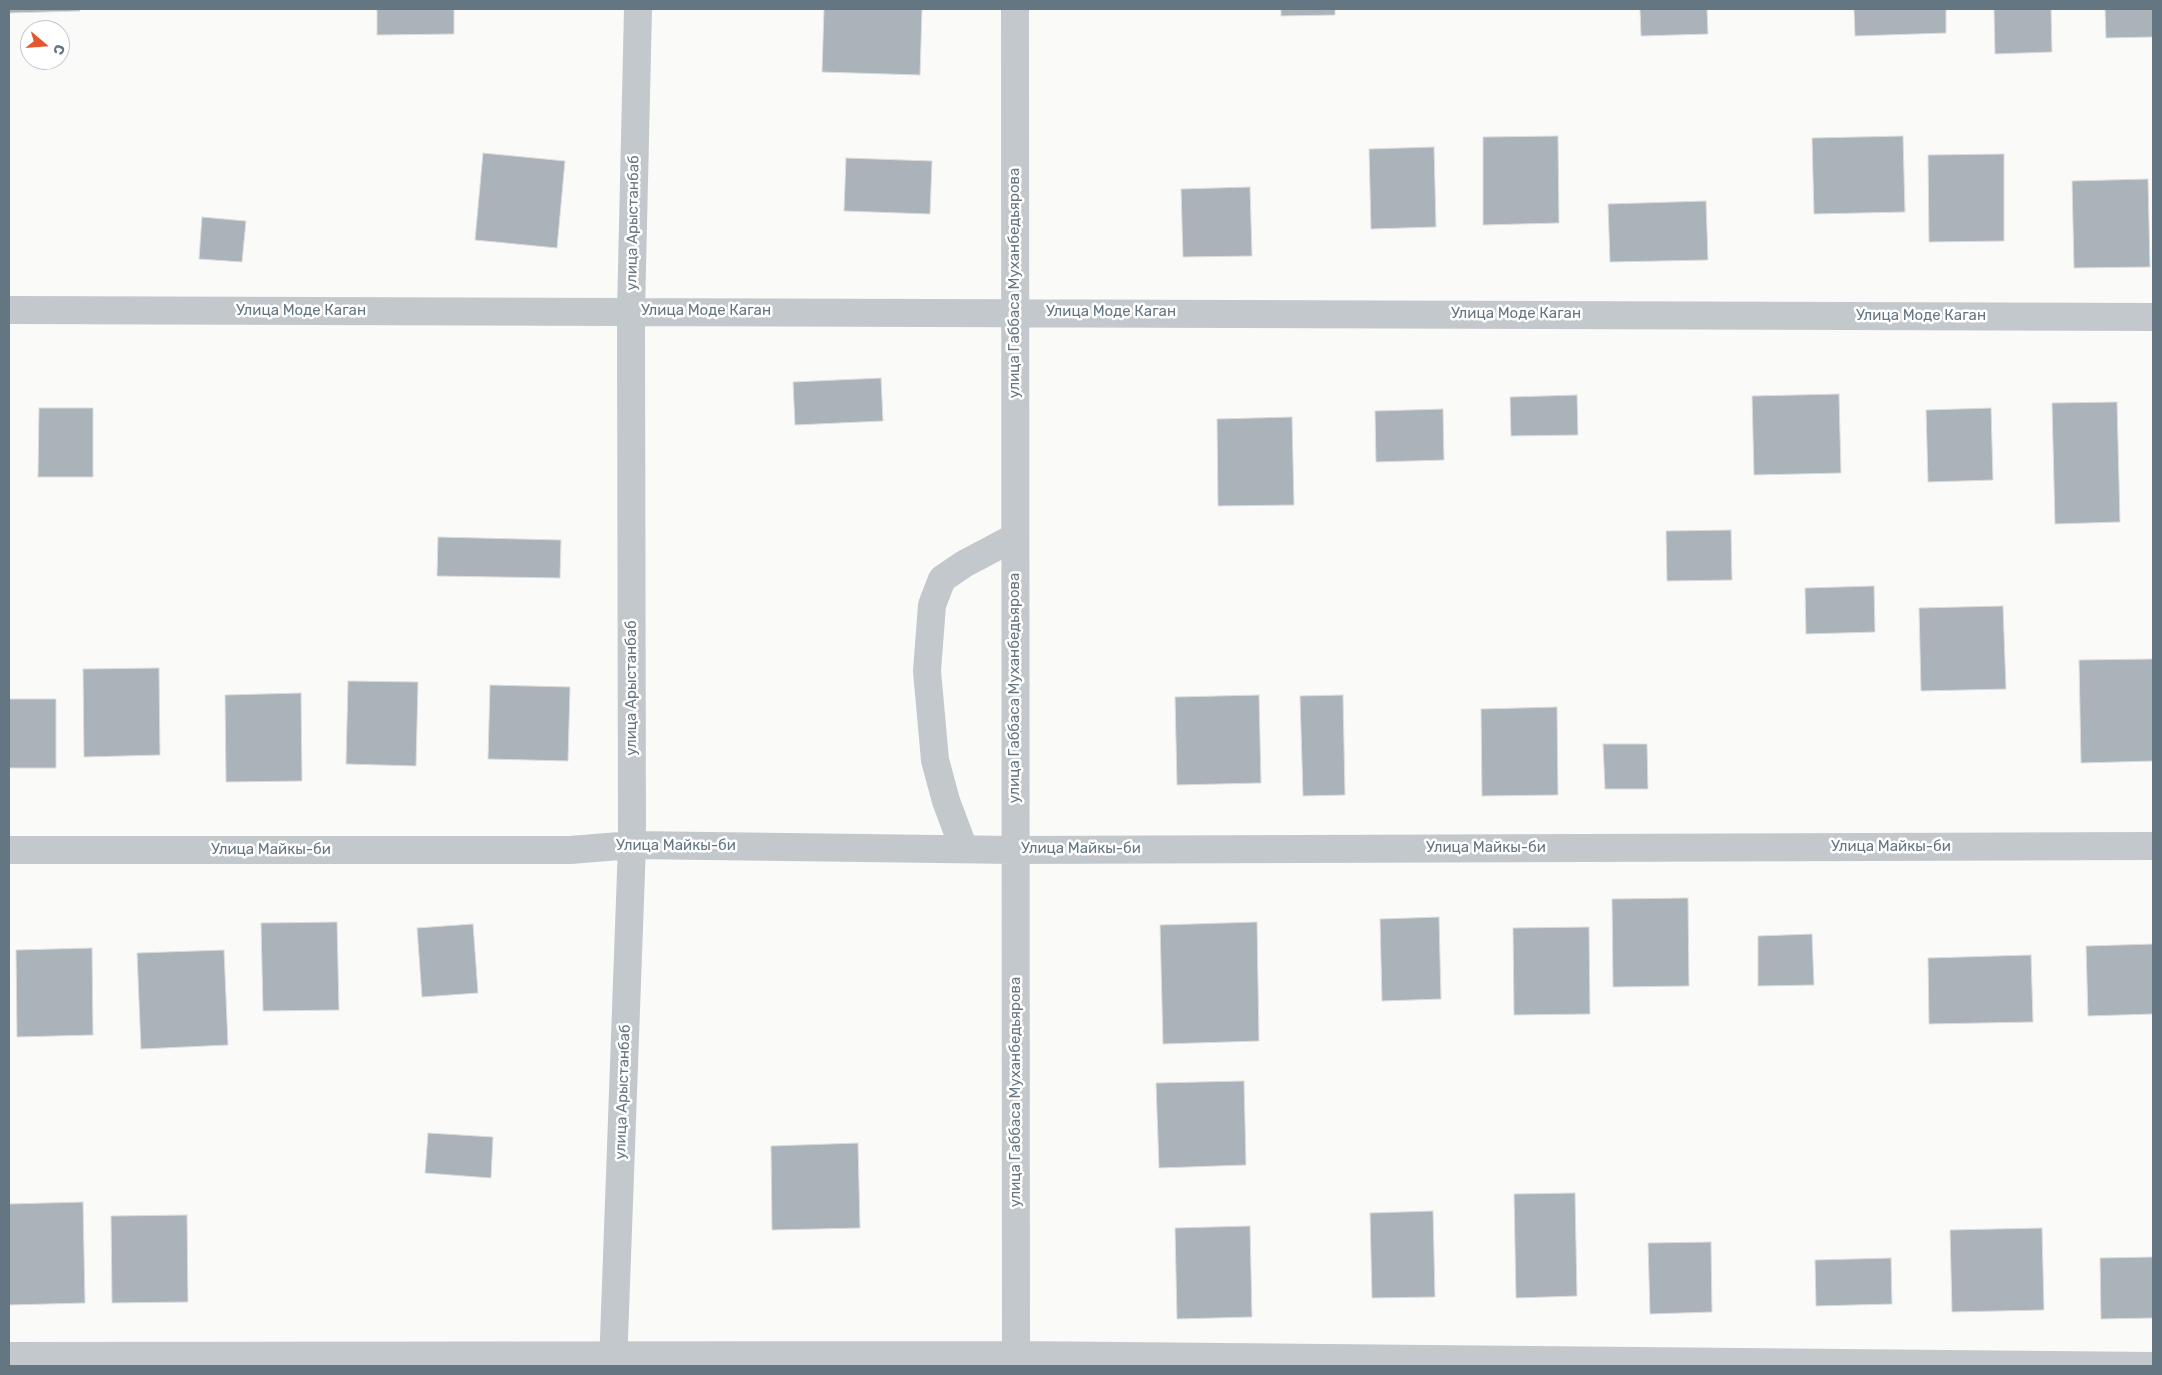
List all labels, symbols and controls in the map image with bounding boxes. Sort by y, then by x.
north arrow [20,20,70,70]
text: С [49,42,68,57]
street label: улица Арыстанбаб [623,155,643,291]
street label: улица Габбаса Муханбедьярова [1006,168,1024,398]
street label: Улица Моде Каган [236,302,366,320]
street label: Улица Моде Каган [641,302,771,320]
street label: Улица Моде Каган [1046,303,1176,321]
street label: Улица Моде Каган [1451,305,1581,323]
street label: Улица Моде Каган [1856,307,1986,325]
street label: улица Габбаса Муханбедьярова [1006,573,1024,803]
street label: улица Арыстанбаб [623,620,641,756]
street label: Улица Майкы-би [616,837,736,855]
street label: Улица Майкы-би [1831,838,1951,856]
street label: Улица Майкы-би [1426,839,1546,857]
street label: Улица Майкы-би [1021,840,1141,858]
street label: Улица Майкы-би [211,841,331,859]
street label: улица Габбаса Муханбедьярова [1007,977,1025,1207]
street label: улица Арыстанбаб [612,1024,634,1160]

